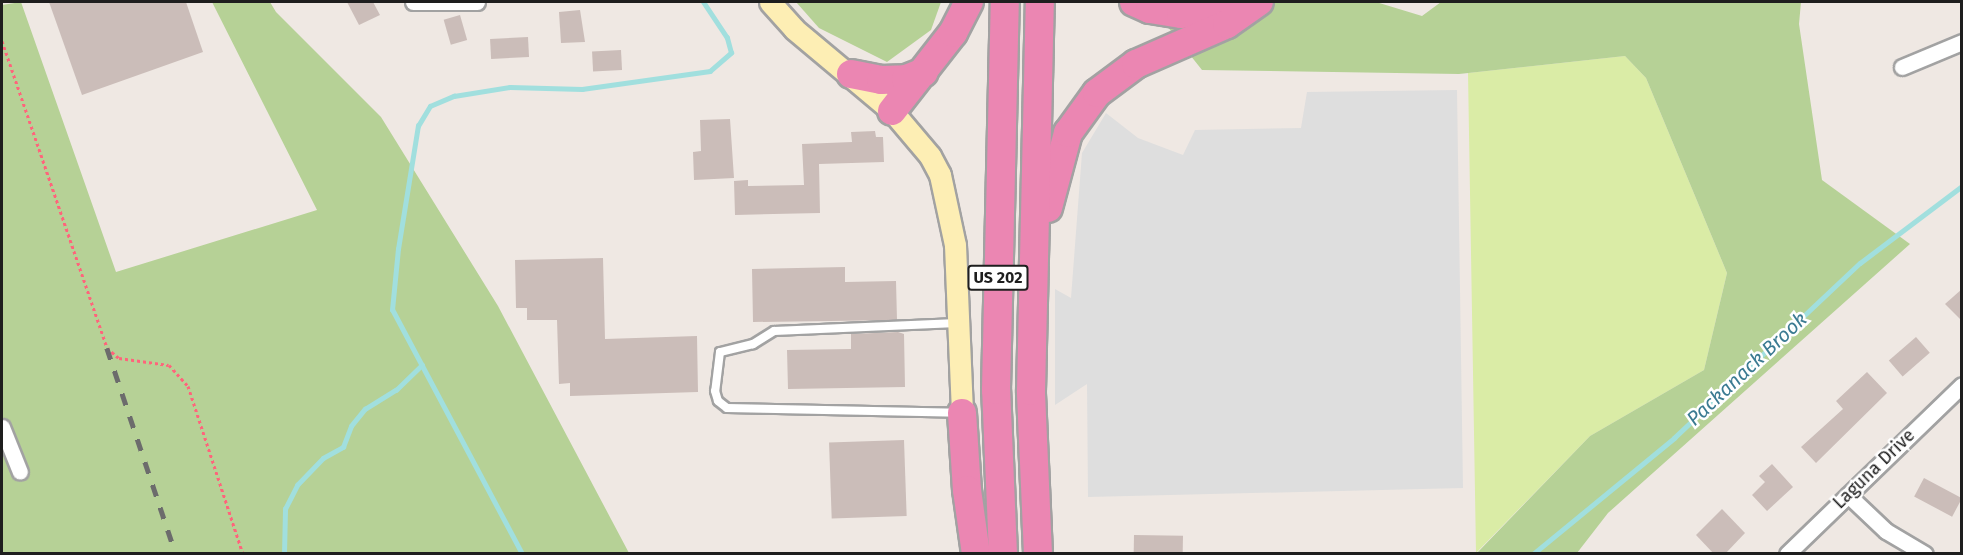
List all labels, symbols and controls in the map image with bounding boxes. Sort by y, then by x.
road number: US 202 [966,265,1030,291]
water label: Packanack Brook [1682,307,1812,431]
street label: Laguna Drive [1829,425,1919,513]

